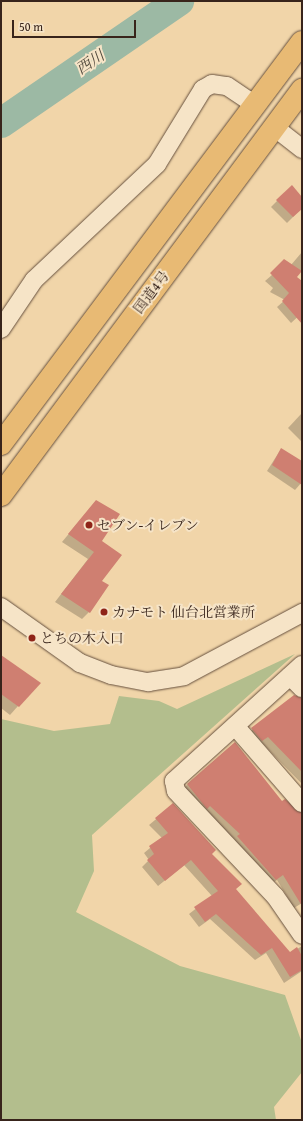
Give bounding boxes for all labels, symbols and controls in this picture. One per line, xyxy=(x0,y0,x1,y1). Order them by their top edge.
scale bar xyxy=(14,12,138,38)
text: 50 m xyxy=(19,18,43,35)
water label: 西川 xyxy=(73,46,107,78)
street label: 国道4号 xyxy=(130,267,172,317)
place label: セブン-イレブン xyxy=(97,517,200,533)
marker: セブン-イレブン xyxy=(84,520,94,530)
place label: カナモト 仙台北営業所 xyxy=(112,604,255,620)
marker: カナモト 仙台北営業所 xyxy=(99,607,109,617)
place label: とちの木入口 xyxy=(40,630,124,646)
marker: とちの木入口 xyxy=(27,633,37,643)

